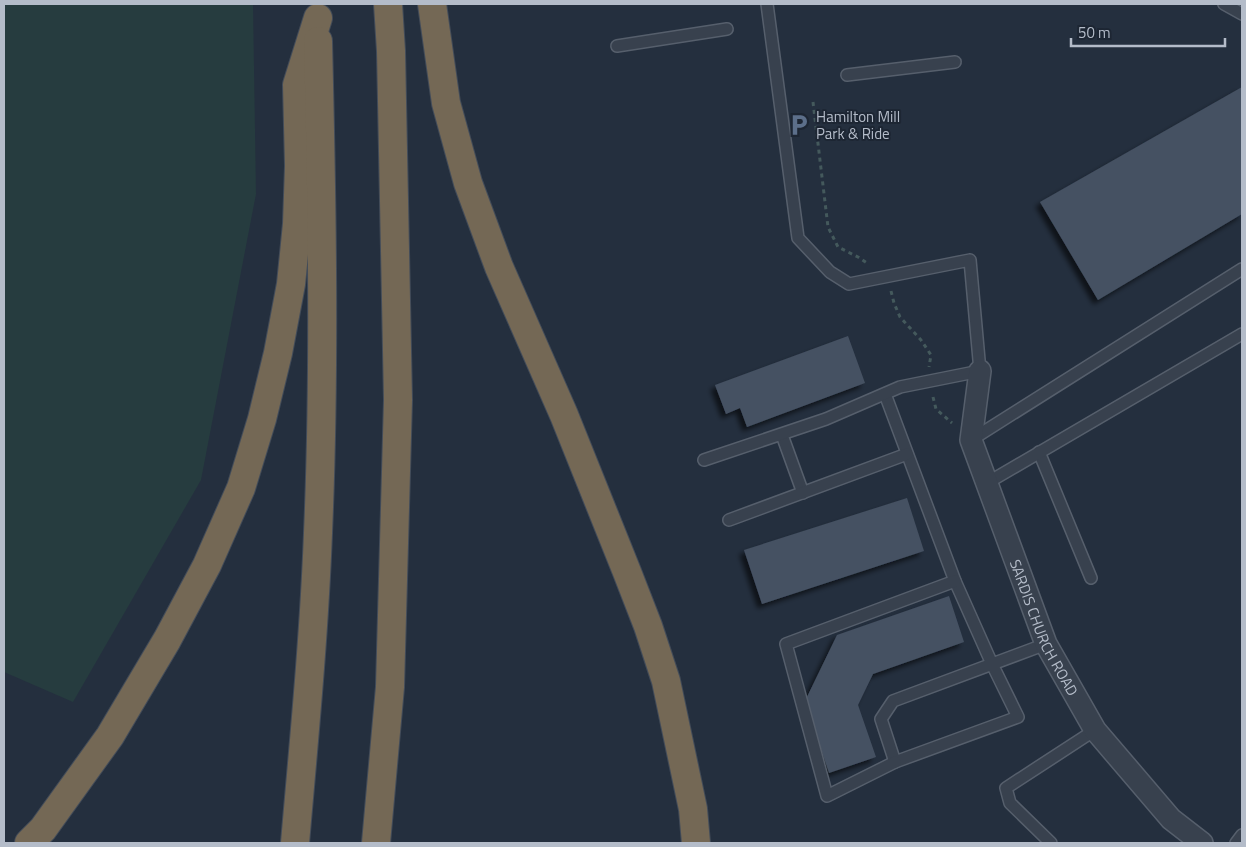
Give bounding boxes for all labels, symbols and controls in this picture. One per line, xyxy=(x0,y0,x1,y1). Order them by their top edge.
scale bar xyxy=(1071,15,1225,47)
text: 50 m xyxy=(1078,21,1111,44)
place label: Hamilton Mill Park & Ride xyxy=(816,105,900,145)
parking icon: Hamilton Mill Park & Ride xyxy=(786,112,812,138)
street label: SARDIS CHURCH ROAD xyxy=(1004,556,1085,700)

